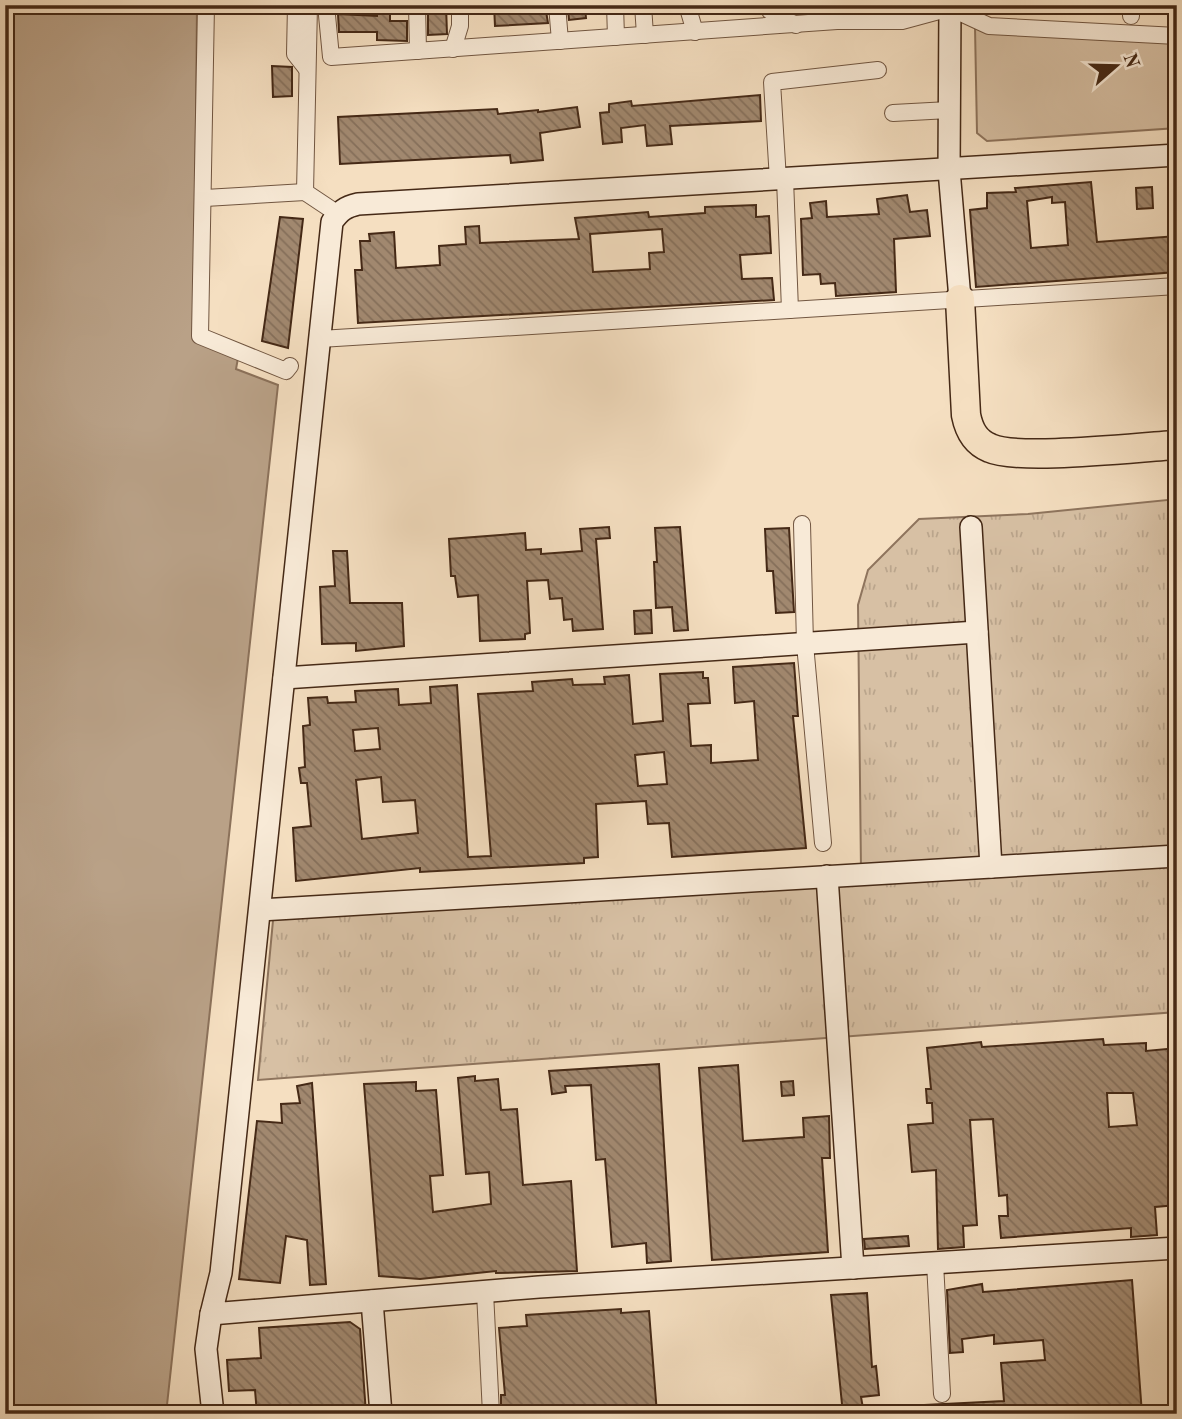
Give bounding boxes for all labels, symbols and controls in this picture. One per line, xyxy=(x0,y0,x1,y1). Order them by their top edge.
north arrow xyxy=(1080,32,1150,102)
text: N xyxy=(1118,51,1141,72)

